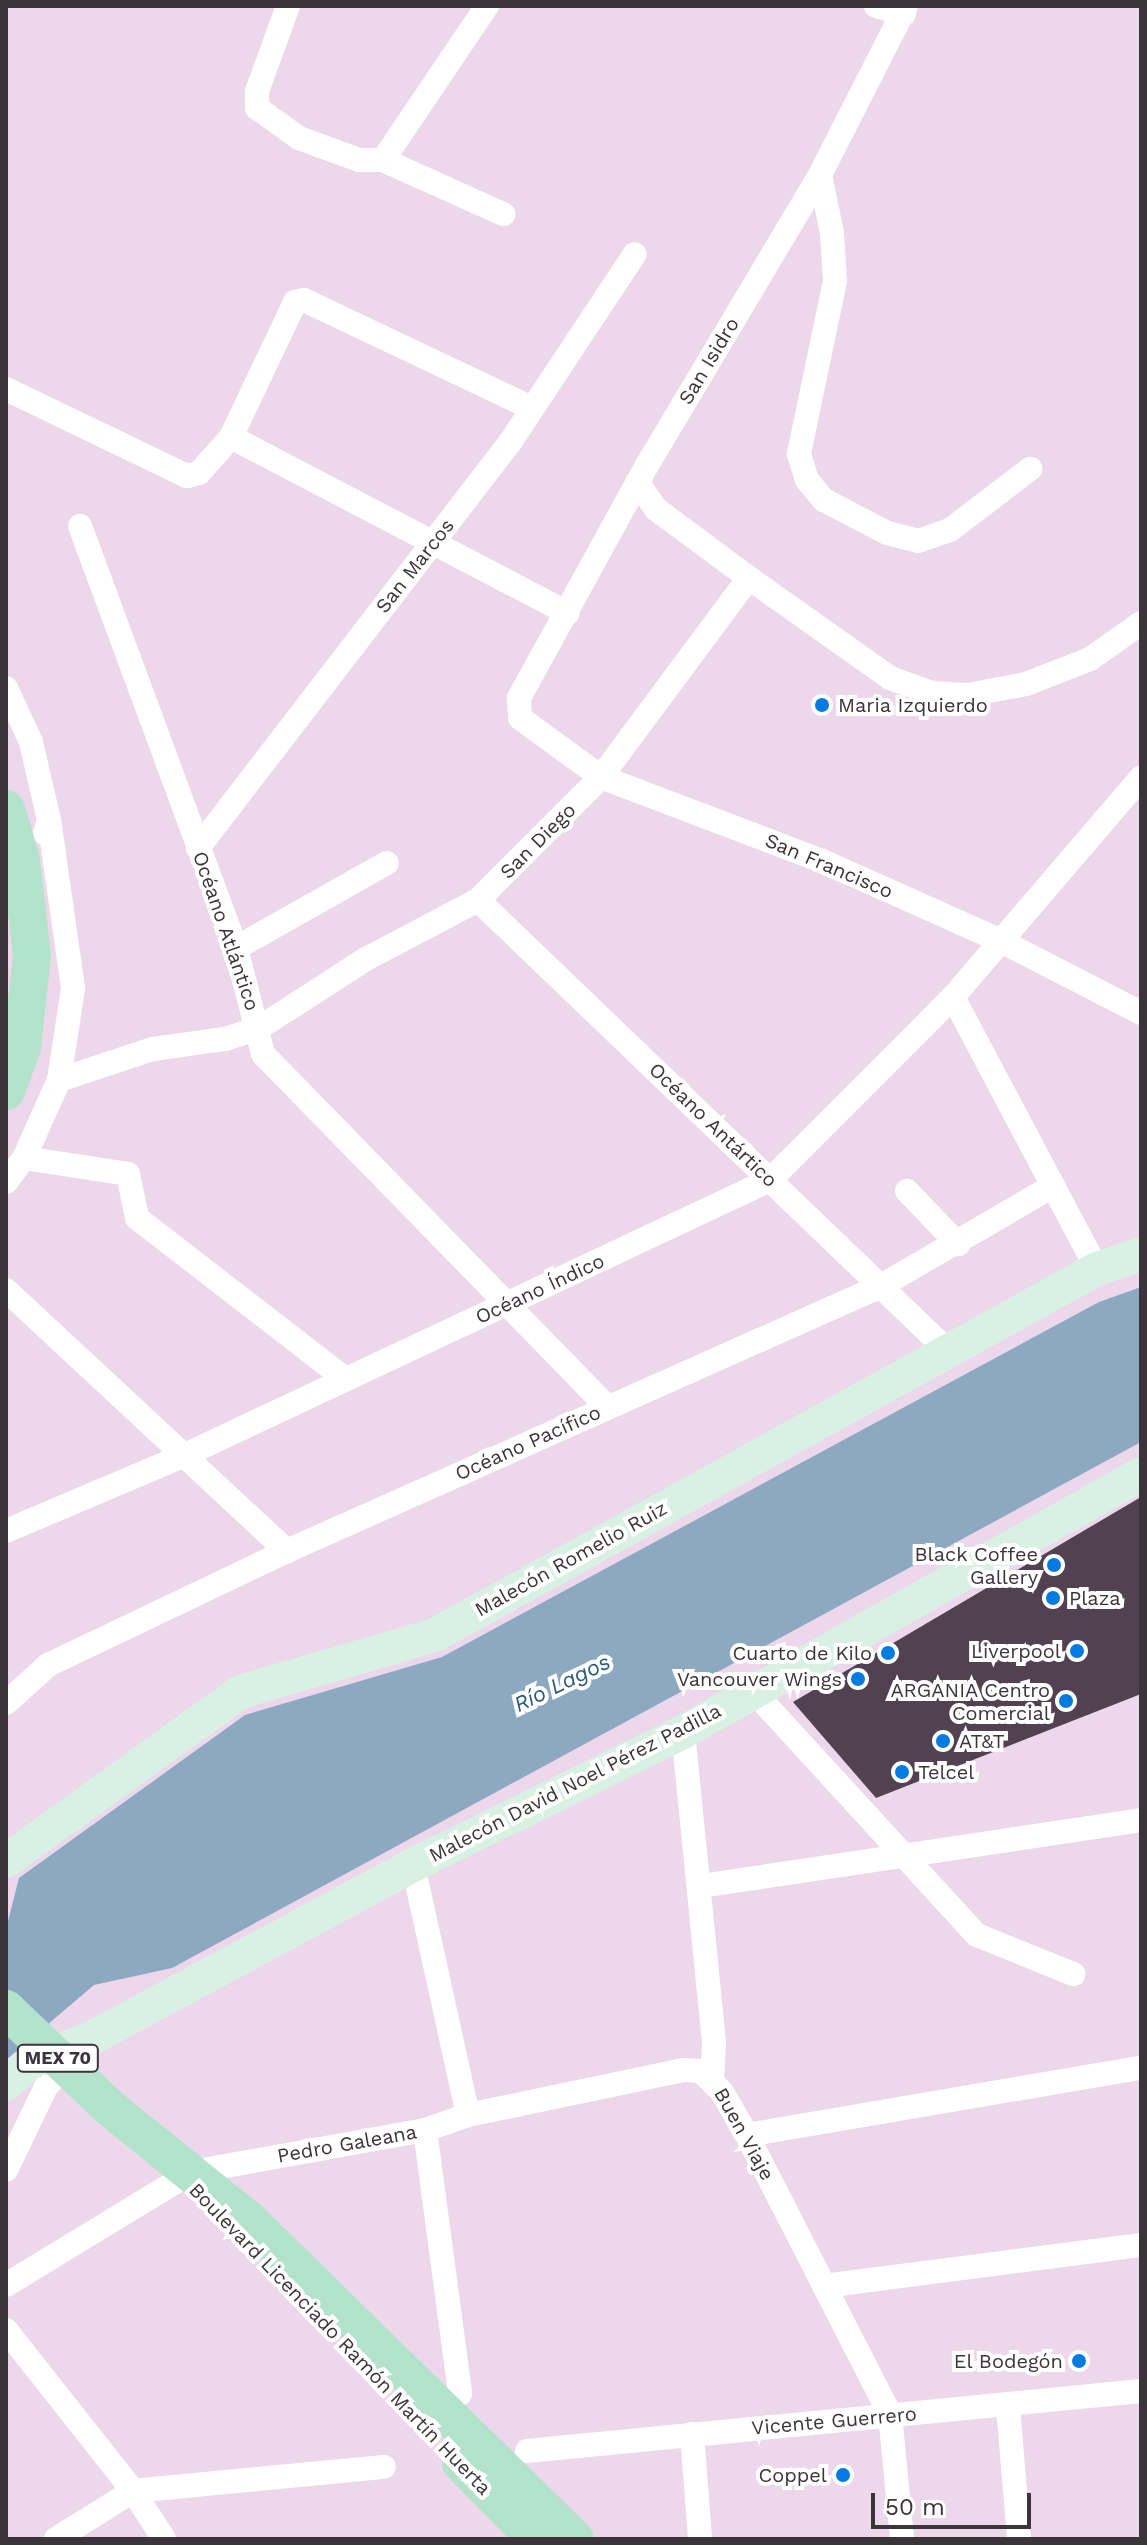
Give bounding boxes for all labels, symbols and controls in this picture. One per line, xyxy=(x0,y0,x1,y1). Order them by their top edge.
street label: San Isidro xyxy=(674,313,744,409)
street label: San Marcos xyxy=(371,514,459,618)
place label: Maria Izquierdo xyxy=(838,693,988,717)
marker: Maria Izquierdo xyxy=(813,696,831,714)
street label: San Diego xyxy=(495,798,581,884)
street label: San Francisco xyxy=(762,828,896,904)
street label: Océano Atlántico xyxy=(187,848,265,1014)
street label: Océano Antártico xyxy=(644,1057,782,1193)
street label: Océano Índico xyxy=(472,1249,608,1329)
street label: Océano Pacífico xyxy=(452,1400,604,1486)
street label: Malecón Romelio Ruiz xyxy=(471,1496,671,1622)
place label: Black Coffee Gallery xyxy=(914,1542,1038,1589)
marker: Black Coffee Gallery xyxy=(1045,1556,1063,1574)
place label: Plaza xyxy=(1069,1586,1121,1610)
marker: Plaza xyxy=(1044,1589,1062,1607)
place label: Liverpool xyxy=(971,1639,1061,1663)
place label: Cuarto de Kilo xyxy=(732,1641,872,1665)
marker: Liverpool xyxy=(1068,1642,1086,1660)
marker: Cuarto de Kilo xyxy=(879,1644,897,1662)
water label: Río Lagos xyxy=(510,1648,614,1718)
place label: Vancouver Wings xyxy=(676,1667,842,1691)
marker: Vancouver Wings xyxy=(849,1670,867,1688)
place label: ARGANIA Centro Comercial xyxy=(890,1678,1050,1725)
marker: ARGANIA Centro Comercial xyxy=(1057,1692,1075,1710)
street label: Malecón David Noel Pérez Padilla xyxy=(425,1698,725,1868)
place label: AT&T xyxy=(959,1729,1004,1753)
marker: AT&T xyxy=(934,1732,952,1750)
place label: Telcel xyxy=(918,1760,974,1784)
marker: Telcel xyxy=(893,1763,911,1781)
road number: MEX 70 xyxy=(16,2044,100,2072)
street label: Buen Viaje xyxy=(709,2083,779,2185)
street label: Pedro Galeana xyxy=(275,2120,419,2168)
street label: Boulevard Licenciado Ramón Martín Huerta xyxy=(184,2178,496,2500)
place label: El Bodegón xyxy=(953,2349,1063,2373)
marker: El Bodegón xyxy=(1070,2352,1088,2370)
street label: Vicente Guerrero xyxy=(750,2402,918,2440)
place label: Coppel xyxy=(759,2463,827,2487)
marker: Coppel xyxy=(834,2466,852,2484)
scale bar xyxy=(875,2477,1035,2527)
text: 50 m xyxy=(885,2493,945,2521)

